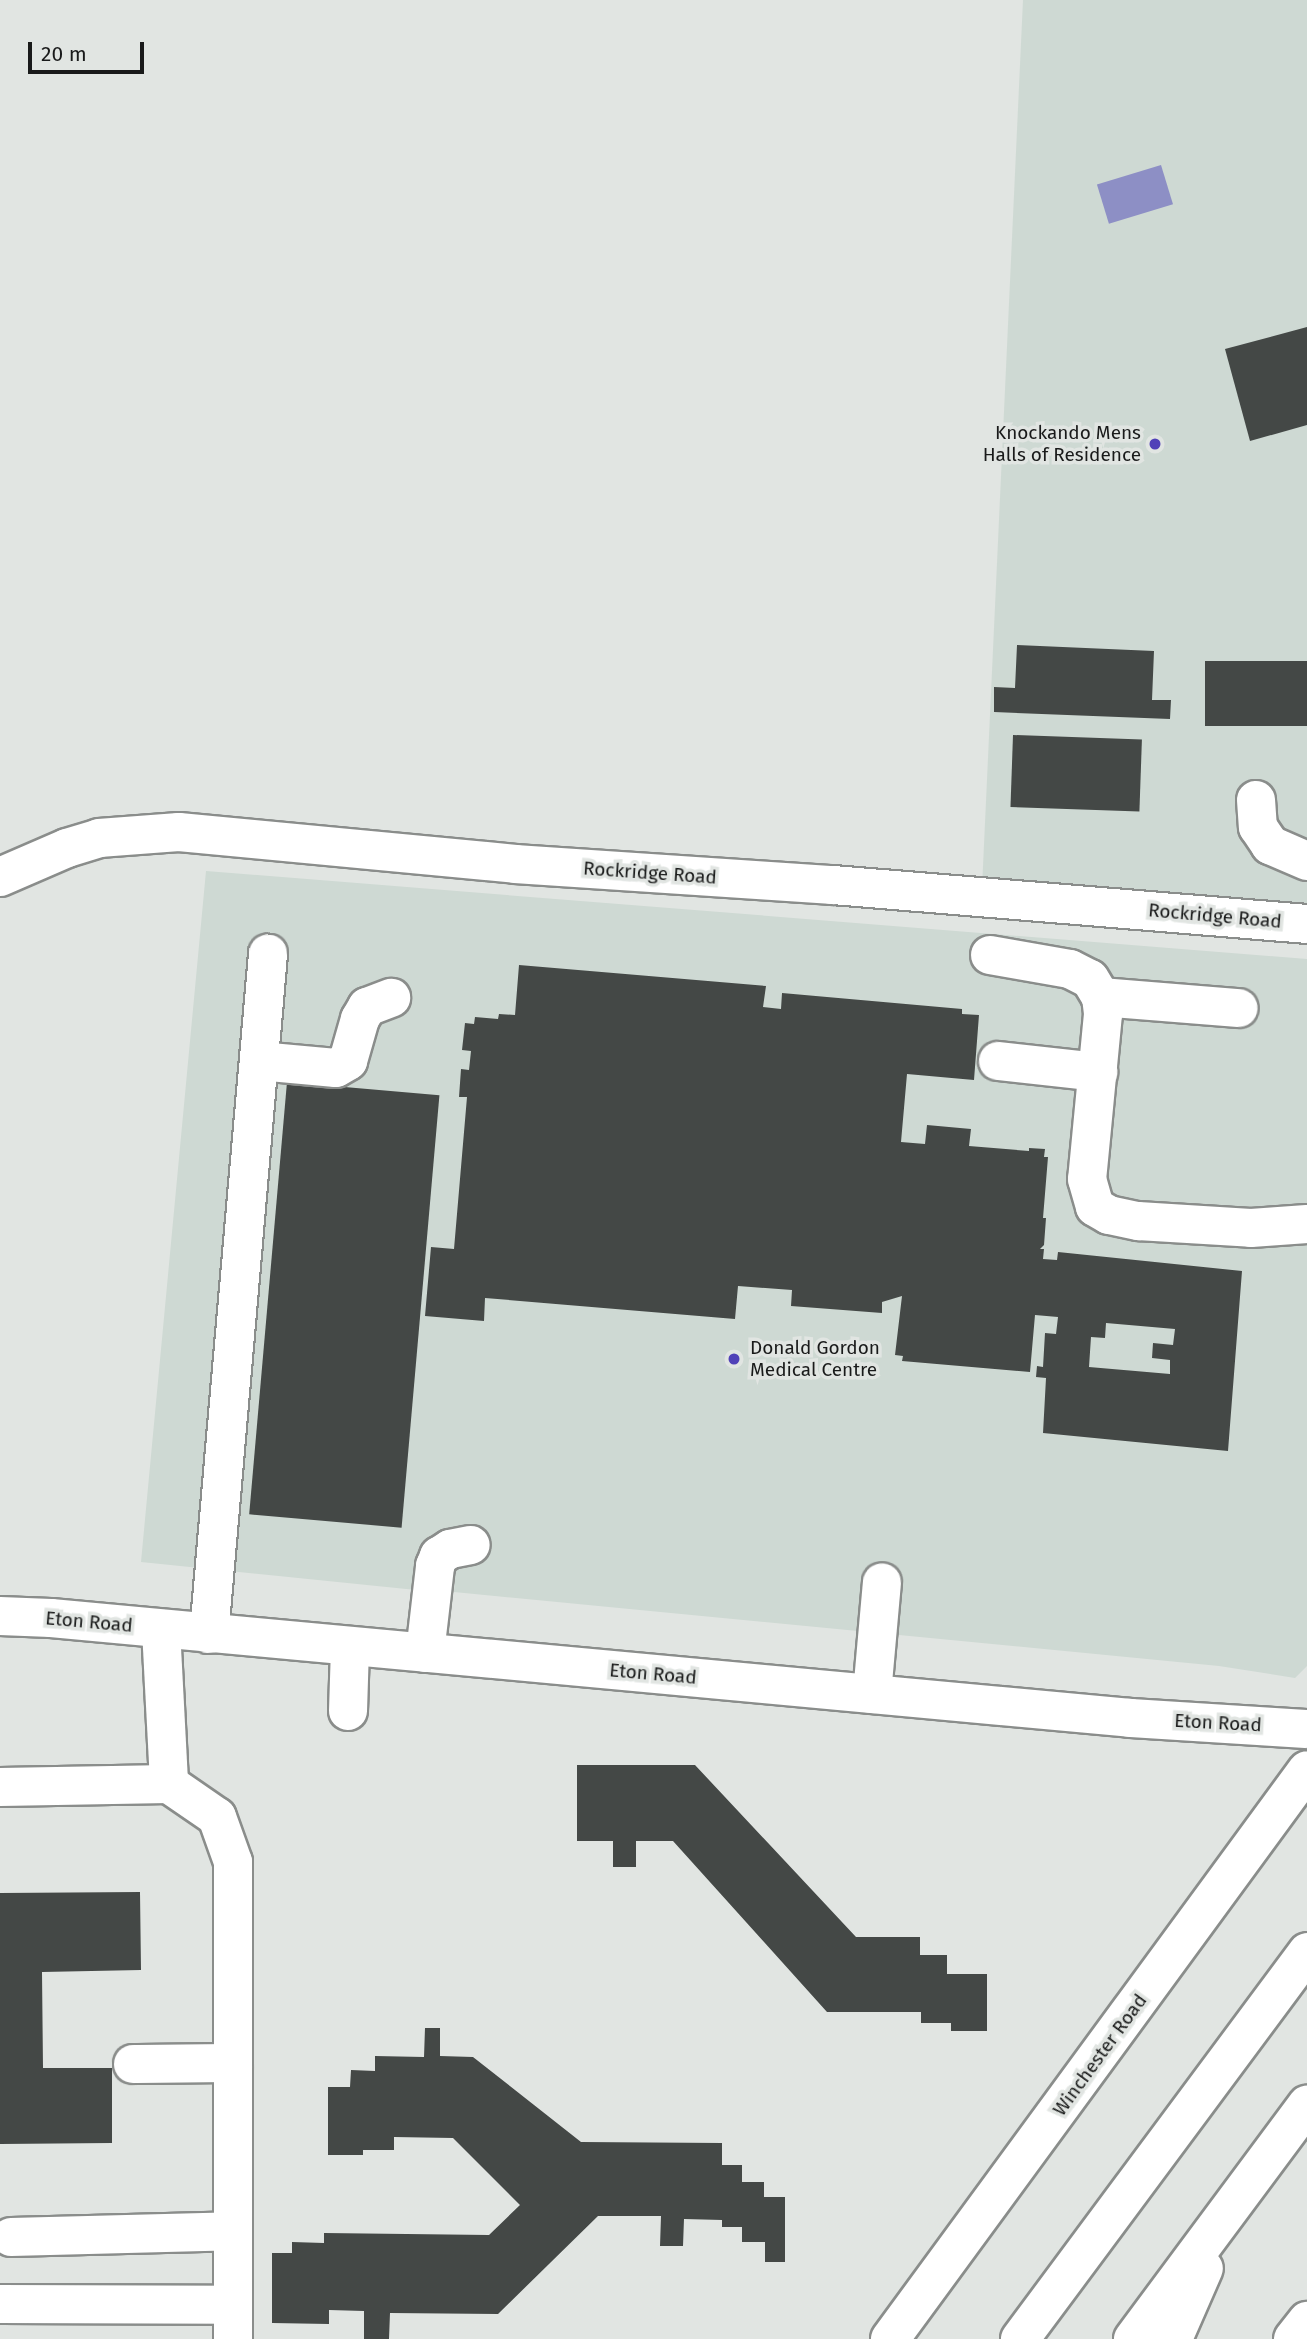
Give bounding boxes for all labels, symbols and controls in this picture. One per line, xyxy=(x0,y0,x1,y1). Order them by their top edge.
scale bar xyxy=(32,28,147,72)
text: 20 m xyxy=(41,41,87,67)
place label: Knockando Mens Halls of Residence xyxy=(983,422,1141,466)
marker: Knockando Mens Halls of Residence xyxy=(1147,436,1163,452)
street label: Rockridge Road xyxy=(582,857,718,889)
street label: Rockridge Road xyxy=(1147,899,1283,933)
place label: Donald Gordon Medical Centre xyxy=(750,1337,880,1381)
marker: Donald Gordon Medical Centre xyxy=(724,1349,744,1369)
street label: Eton Road xyxy=(44,1607,134,1637)
street label: Eton Road xyxy=(608,1659,698,1689)
street label: Eton Road xyxy=(1174,1709,1262,1737)
street label: Winchester Road xyxy=(1048,1990,1152,2120)

